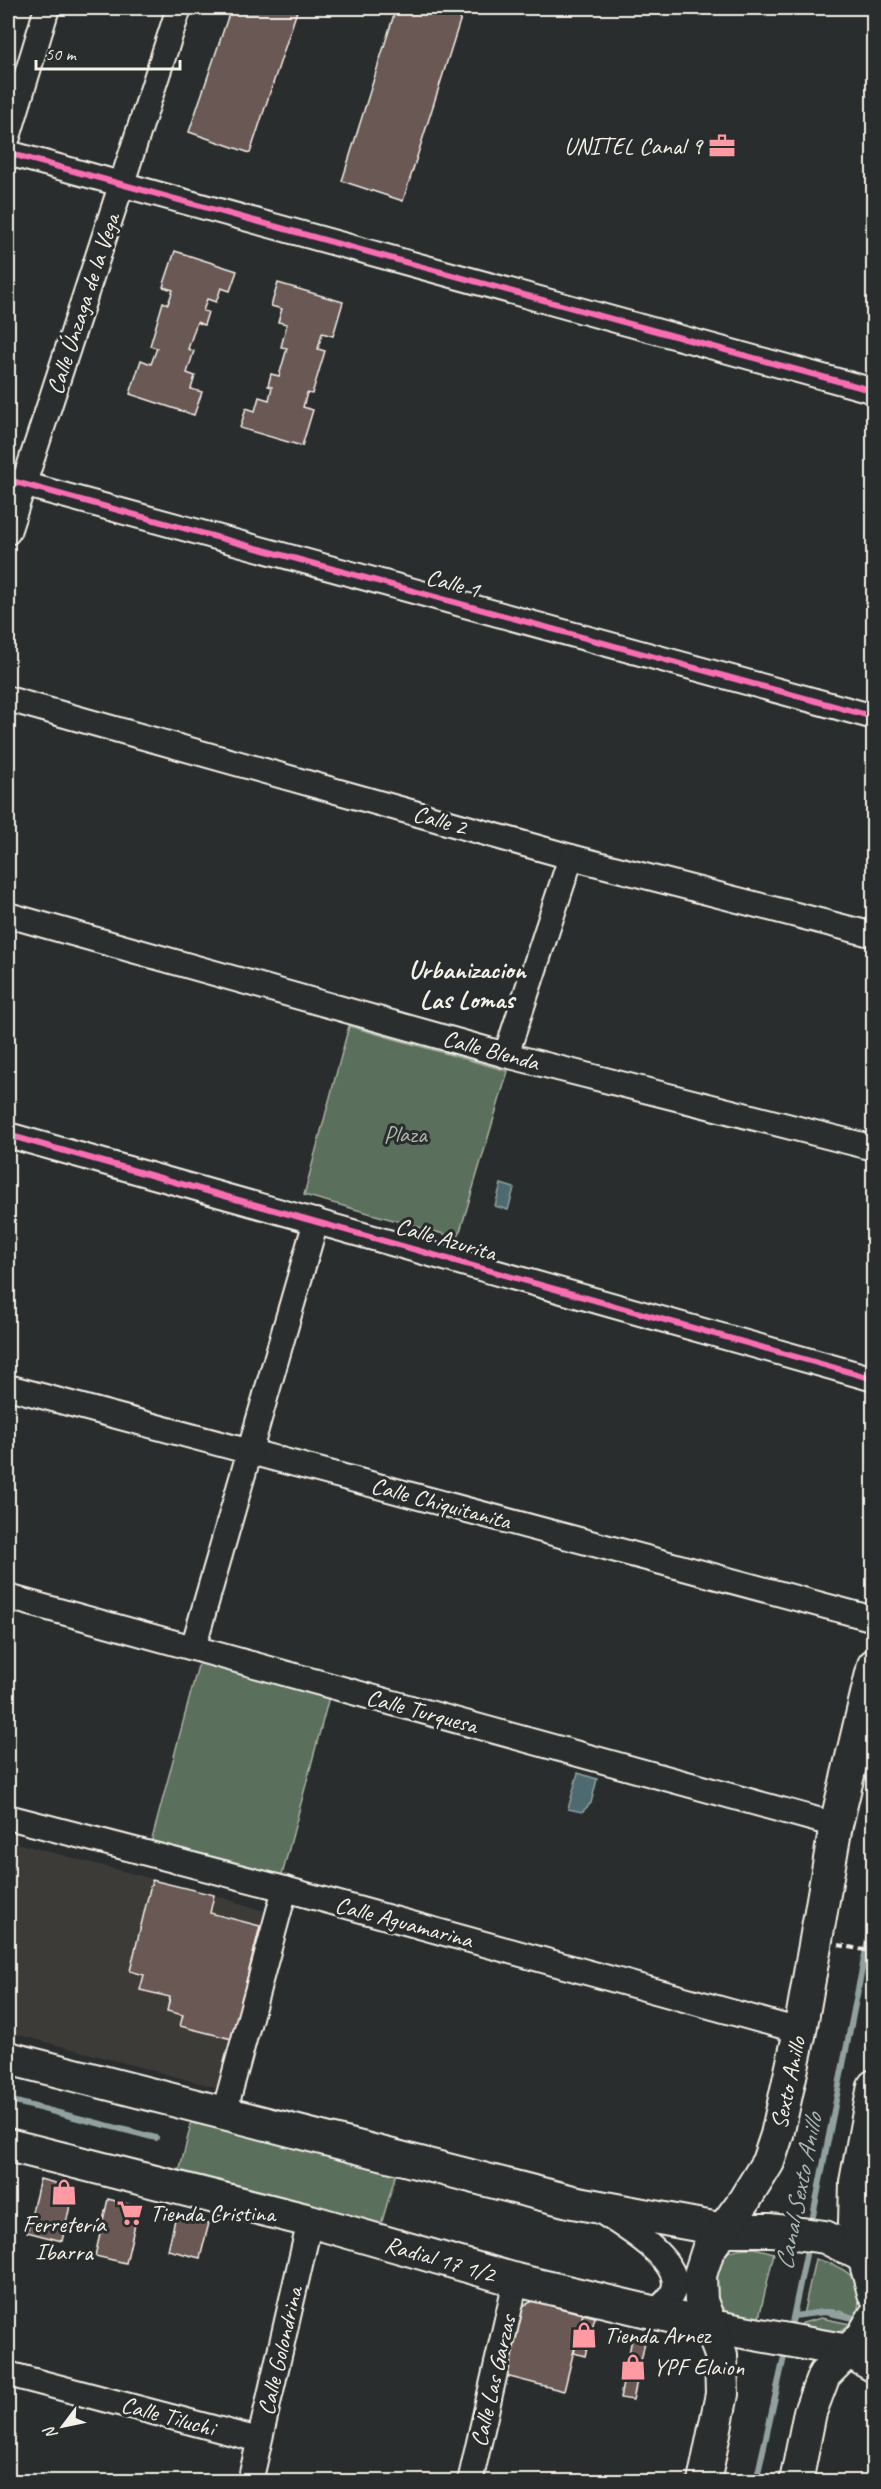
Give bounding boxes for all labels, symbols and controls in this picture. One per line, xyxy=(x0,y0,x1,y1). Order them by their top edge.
scale bar xyxy=(36,33,180,71)
text: 50 m xyxy=(45,43,78,65)
place label: UNITEL Canal 9 xyxy=(564,131,704,161)
office icon: UNITEL Canal 9 xyxy=(707,131,737,161)
street label: Calle Únzaga de la Vega xyxy=(40,208,127,398)
street label: Calle 1 xyxy=(423,561,484,605)
street label: Calle 2 xyxy=(410,798,472,843)
district label: Urbanizacion Las Lomas xyxy=(408,953,528,1016)
street label: Calle Blenda xyxy=(440,1023,544,1078)
park label: Plaza xyxy=(383,1119,428,1149)
street label: Calle Azurita xyxy=(392,1210,501,1268)
street label: Calle Chiquitanita xyxy=(368,1470,515,1536)
street label: Calle Turquesa xyxy=(363,1682,483,1741)
street label: Calle Aguamarina xyxy=(332,1889,477,1955)
street label: Sexto Anillo xyxy=(764,2033,813,2132)
water label: Canal Sexto Anillo xyxy=(767,2108,831,2273)
shop icon: Ferretería Ibarra xyxy=(49,2177,79,2207)
supermarket icon: Tienda Cristina xyxy=(115,2198,145,2228)
place label: Tienda Cristina xyxy=(150,2198,277,2228)
place label: Ferretería Ibarra xyxy=(23,2209,107,2267)
street label: Radial 17 1/2 xyxy=(381,2229,501,2290)
street label: Calle Golondrina xyxy=(251,2282,310,2418)
street label: Calle Las Garzas xyxy=(463,2311,523,2450)
shop icon: Tienda Arnez xyxy=(569,2320,599,2350)
place label: Tienda Arnez xyxy=(604,2320,712,2350)
shop icon: YPF Elaion xyxy=(618,2352,648,2382)
place label: YPF Elaion xyxy=(653,2352,744,2382)
street label: Calle Tiluchi xyxy=(118,2389,221,2444)
north arrow xyxy=(33,2396,93,2456)
text: N xyxy=(38,2421,62,2443)

